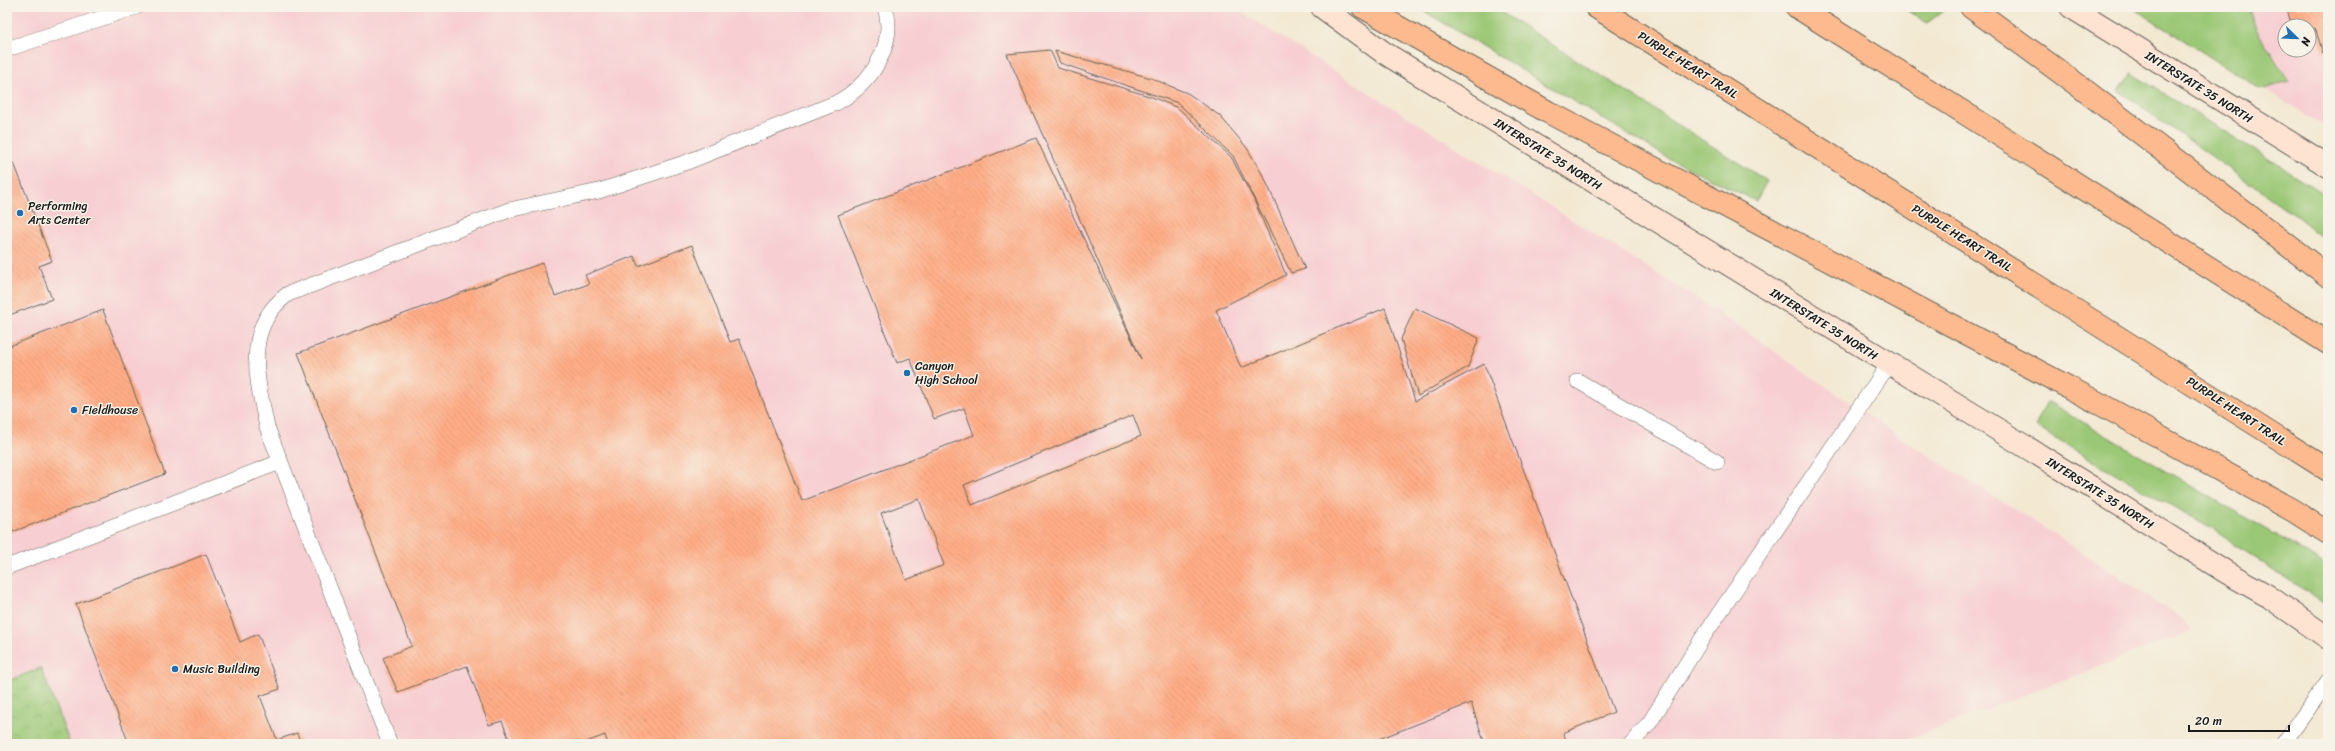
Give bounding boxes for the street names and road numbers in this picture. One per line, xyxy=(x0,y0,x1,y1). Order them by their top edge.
street label: PURPLE HEART TRAIL xyxy=(1633,25,1743,105)
street label: INTERSTATE 35 NORTH xyxy=(2140,44,2258,129)
street label: INTERSTATE 35 NORTH xyxy=(1489,111,1607,196)
street label: PURPLE HEART TRAIL xyxy=(1907,198,2017,278)
street label: INTERSTATE 35 NORTH xyxy=(1765,281,1883,366)
street label: PURPLE HEART TRAIL xyxy=(2182,370,2291,452)
street label: INTERSTATE 35 NORTH xyxy=(2041,450,2159,535)

